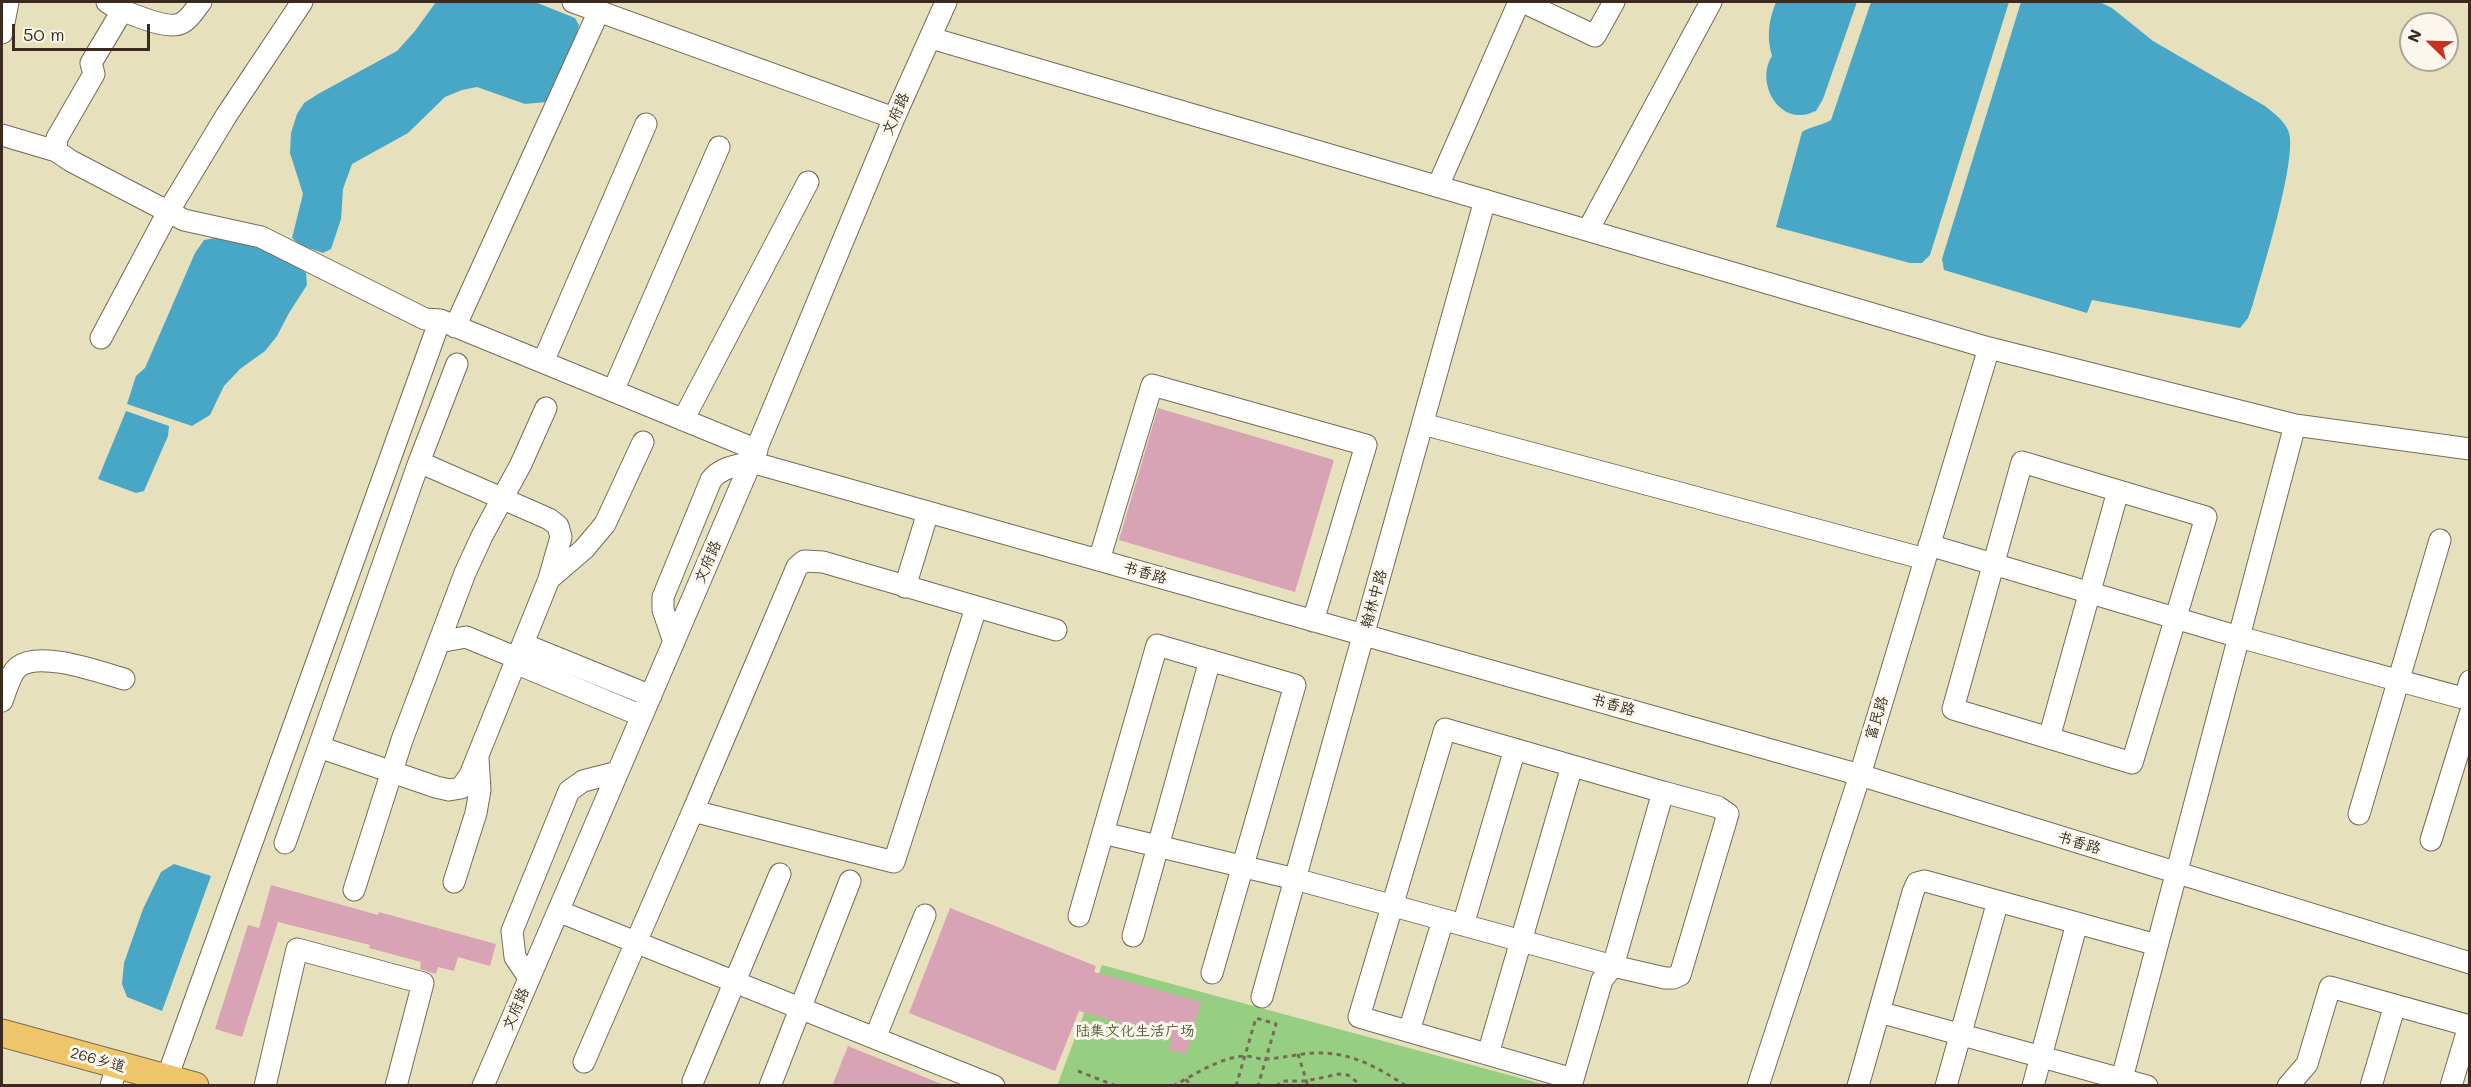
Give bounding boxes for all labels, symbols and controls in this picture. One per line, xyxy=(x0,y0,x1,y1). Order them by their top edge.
scale bar xyxy=(15,12,153,50)
north arrow xyxy=(2399,12,2459,72)
text: 50 m xyxy=(23,22,65,46)
text: N xyxy=(2402,26,2426,45)
street label: 文府路 xyxy=(879,90,913,138)
street label: 文府路 xyxy=(691,538,725,586)
street label: 书香路 xyxy=(1121,558,1169,588)
street label: 翰林中路 xyxy=(1357,568,1391,630)
street label: 书香路 xyxy=(1589,690,1637,720)
street label: 富民路 xyxy=(1862,694,1892,742)
street label: 书香路 xyxy=(2055,828,2103,858)
street label: 文府路 xyxy=(499,985,533,1033)
park label: 陆集文化生活广场 xyxy=(1075,1022,1195,1040)
street label: 266乡道 xyxy=(68,1044,128,1076)

